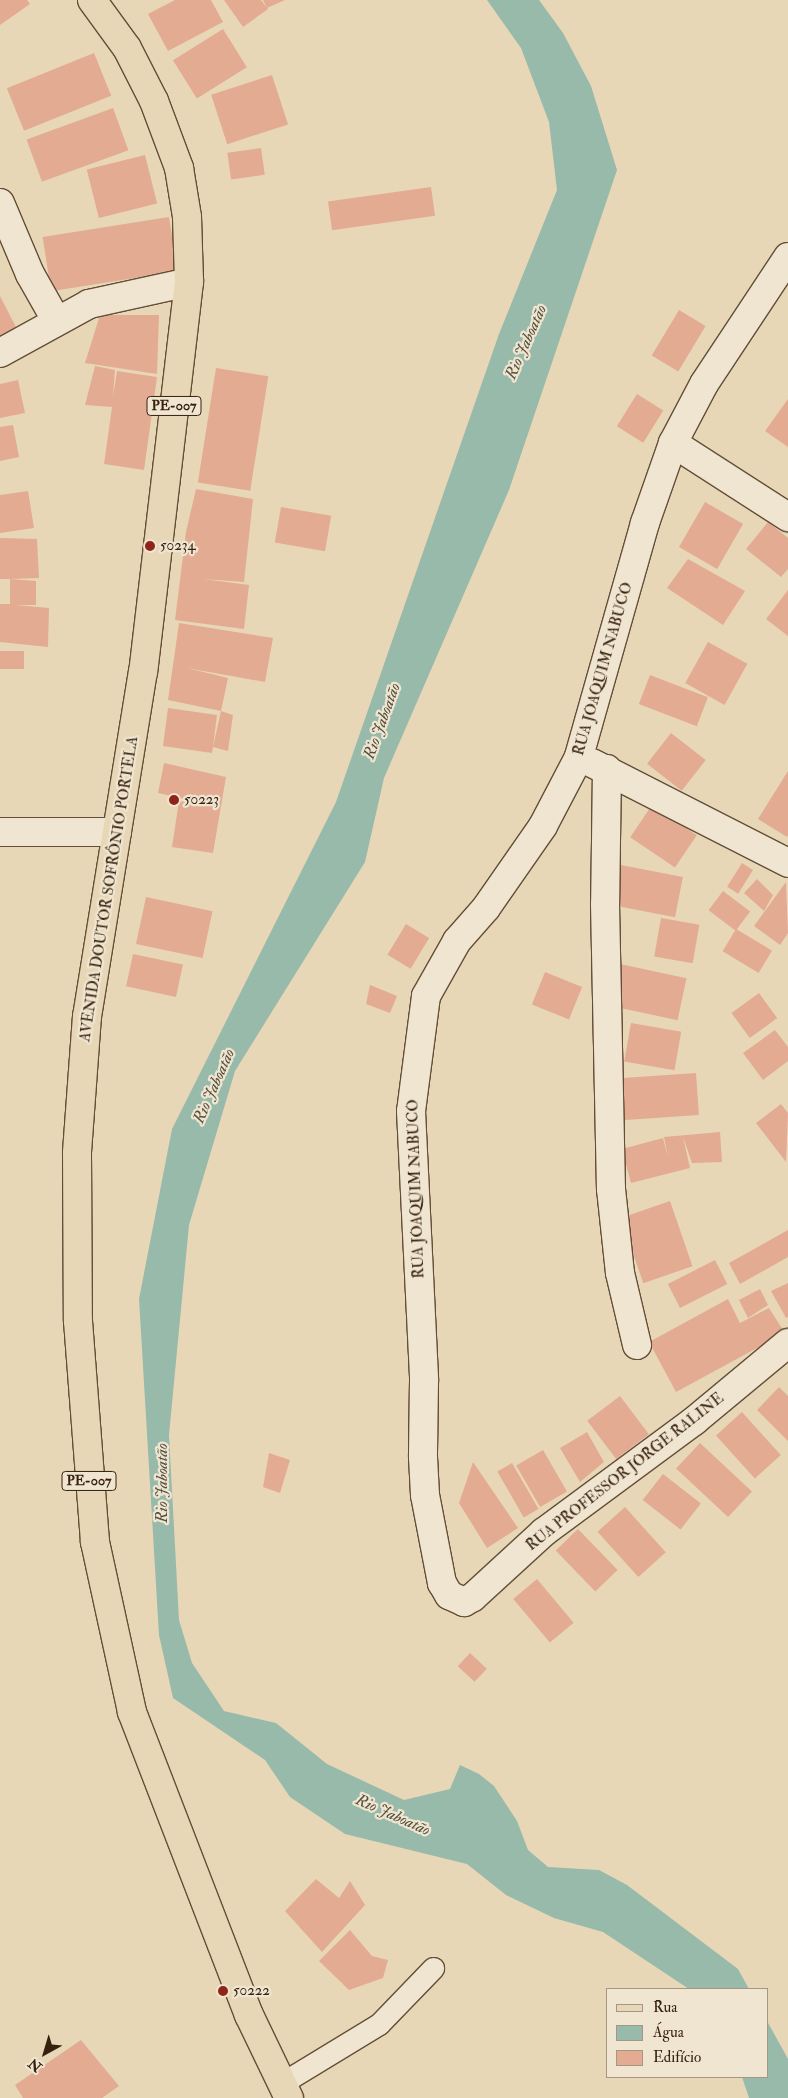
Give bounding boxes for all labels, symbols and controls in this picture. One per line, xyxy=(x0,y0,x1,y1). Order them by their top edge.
water label: Rio Jaboatão xyxy=(501,302,551,382)
road number: PE-007 xyxy=(146,394,202,418)
place label: 50234 xyxy=(160,537,196,555)
marker: 50234 xyxy=(144,540,156,552)
street label: RUA JOAQUIM NABUCO xyxy=(570,580,636,758)
water label: Rio Jaboatão xyxy=(359,680,405,762)
street label: AVENIDA DOUTOR SOFRÔNIO PORTELA xyxy=(76,735,142,1043)
place label: 50223 xyxy=(184,791,219,809)
marker: 50223 xyxy=(168,794,180,806)
water label: Rio Jaboatão xyxy=(189,1046,239,1126)
street label: RUA JOAQUIM NABUCO xyxy=(404,1099,428,1279)
street label: RUA PROFESSOR JORGE RALINE xyxy=(523,1389,727,1555)
water label: Rio Jaboatão xyxy=(152,1443,172,1523)
road number: PE-007 xyxy=(62,1470,116,1492)
water label: Rio Jaboatão xyxy=(353,1790,433,1840)
place label: 50222 xyxy=(233,1982,270,2000)
marker: 50222 xyxy=(217,1985,229,1997)
legend xyxy=(606,1988,768,2078)
text: Rua xyxy=(653,1998,678,2017)
text: Água xyxy=(653,2023,684,2042)
north arrow xyxy=(20,2028,70,2078)
text: Edifício xyxy=(653,2048,701,2067)
text: N xyxy=(25,2054,45,2076)

